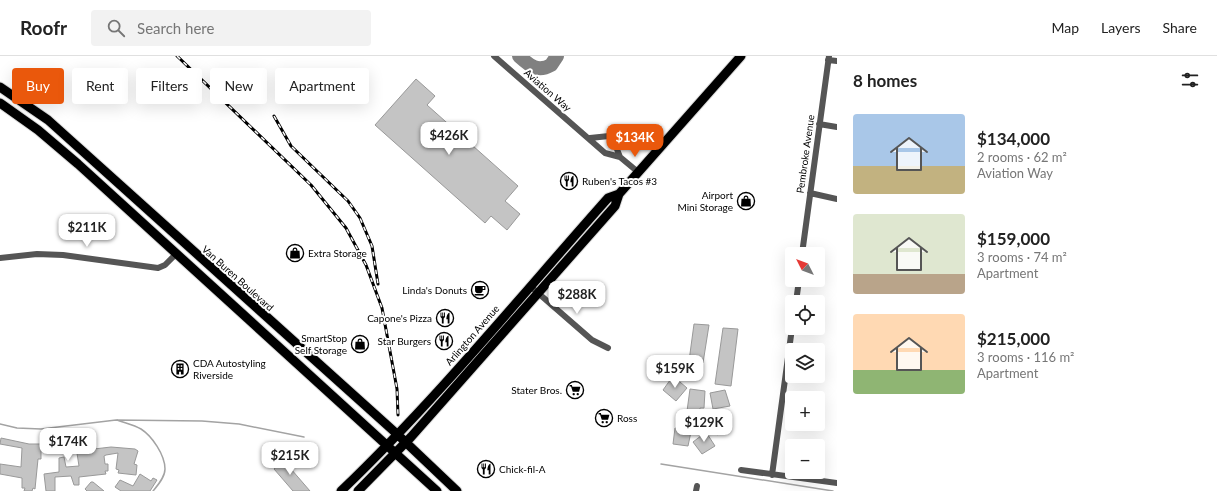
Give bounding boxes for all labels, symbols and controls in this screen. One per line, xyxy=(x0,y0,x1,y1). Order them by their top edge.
search box xyxy=(91,10,371,46)
text: Roofr xyxy=(20,16,67,39)
icon: search xyxy=(105,17,127,39)
text: Search here xyxy=(137,19,214,37)
text: Map xyxy=(1051,19,1079,36)
text: Layers xyxy=(1101,19,1141,36)
text: Share xyxy=(1163,19,1197,36)
street label: Aviation Way xyxy=(522,66,575,114)
chip: Buy xyxy=(12,68,64,104)
chip: Rent xyxy=(72,68,128,104)
chip: Filters xyxy=(136,68,202,104)
chip: New xyxy=(210,68,267,104)
chip: Apartment xyxy=(275,68,369,104)
icon: filters xyxy=(1179,69,1201,91)
text: 8 homes xyxy=(853,70,917,91)
street label: Pembroke Avenue xyxy=(794,114,816,194)
pin: $426K xyxy=(421,122,477,156)
pin: $134K xyxy=(607,124,663,158)
text: $426K xyxy=(429,127,469,143)
text: $134,000 xyxy=(977,128,1050,149)
text: $134K xyxy=(615,129,655,145)
icon: home xyxy=(885,130,933,178)
text: 2 rooms · 62 m² xyxy=(977,149,1067,165)
text: Aviation Way xyxy=(977,165,1053,181)
restaurant icon: Ruben's Tacos #3 xyxy=(559,171,579,191)
place label: Ruben's Tacos #3 xyxy=(582,175,657,187)
place label: Airport Mini Storage xyxy=(677,189,733,213)
shop icon: Airport Mini Storage xyxy=(736,191,756,211)
pin: $211K xyxy=(59,214,115,248)
text: $211K xyxy=(67,219,107,235)
text: $159,000 xyxy=(977,228,1050,249)
icon: home xyxy=(885,230,933,278)
street label: Van Buren Boulevard xyxy=(200,243,276,313)
shop icon: Extra Storage xyxy=(285,243,305,263)
place label: Extra Storage xyxy=(308,247,367,259)
north arrow xyxy=(785,247,825,287)
map controls xyxy=(785,247,825,479)
text: 3 rooms · 74 m² xyxy=(977,249,1067,265)
text: Apartment xyxy=(977,265,1038,281)
cafe icon: Linda's Donuts xyxy=(470,280,490,300)
pin: $288K xyxy=(549,281,605,315)
place label: Linda's Donuts xyxy=(402,284,467,296)
text: $288K xyxy=(557,286,597,302)
button: locate xyxy=(785,295,825,335)
street label: Arlington Avenue xyxy=(443,302,501,368)
restaurant icon: Capone's Pizza xyxy=(435,308,455,328)
place label: Capone's Pizza xyxy=(367,312,432,324)
text: $215,000 xyxy=(977,328,1050,349)
icon: home xyxy=(885,330,933,378)
restaurant icon: Star Burgers xyxy=(434,331,454,351)
place label: SmartStop Self Storage xyxy=(295,332,347,356)
shop icon: SmartStop Self Storage xyxy=(350,334,370,354)
place label: Star Burgers xyxy=(377,335,431,347)
button: layers xyxy=(785,343,825,383)
text: 3 rooms · 116 m² xyxy=(977,349,1074,365)
pin: $159K xyxy=(647,355,703,389)
place label: CDA Autostyling Riverside xyxy=(193,357,266,381)
building icon: CDA Autostyling Riverside xyxy=(170,359,190,379)
text: $159K xyxy=(655,360,695,376)
text: Apartment xyxy=(977,365,1038,381)
supermarket icon: Stater Bros. xyxy=(565,380,585,400)
place label: Stater Bros. xyxy=(511,384,562,396)
button: + xyxy=(785,391,825,431)
supermarket icon: Ross xyxy=(594,408,614,428)
pin: $129K xyxy=(676,409,732,443)
place label: Ross xyxy=(617,412,637,424)
text: $129K xyxy=(684,414,724,430)
pin: $174K xyxy=(40,428,96,462)
text: $174K xyxy=(48,433,88,449)
button: − xyxy=(785,439,825,479)
pin: $215K xyxy=(262,442,318,476)
text: $215K xyxy=(270,447,310,463)
restaurant icon: Chick-fil-A xyxy=(476,459,496,479)
place label: Chick-fil-A xyxy=(499,463,546,475)

